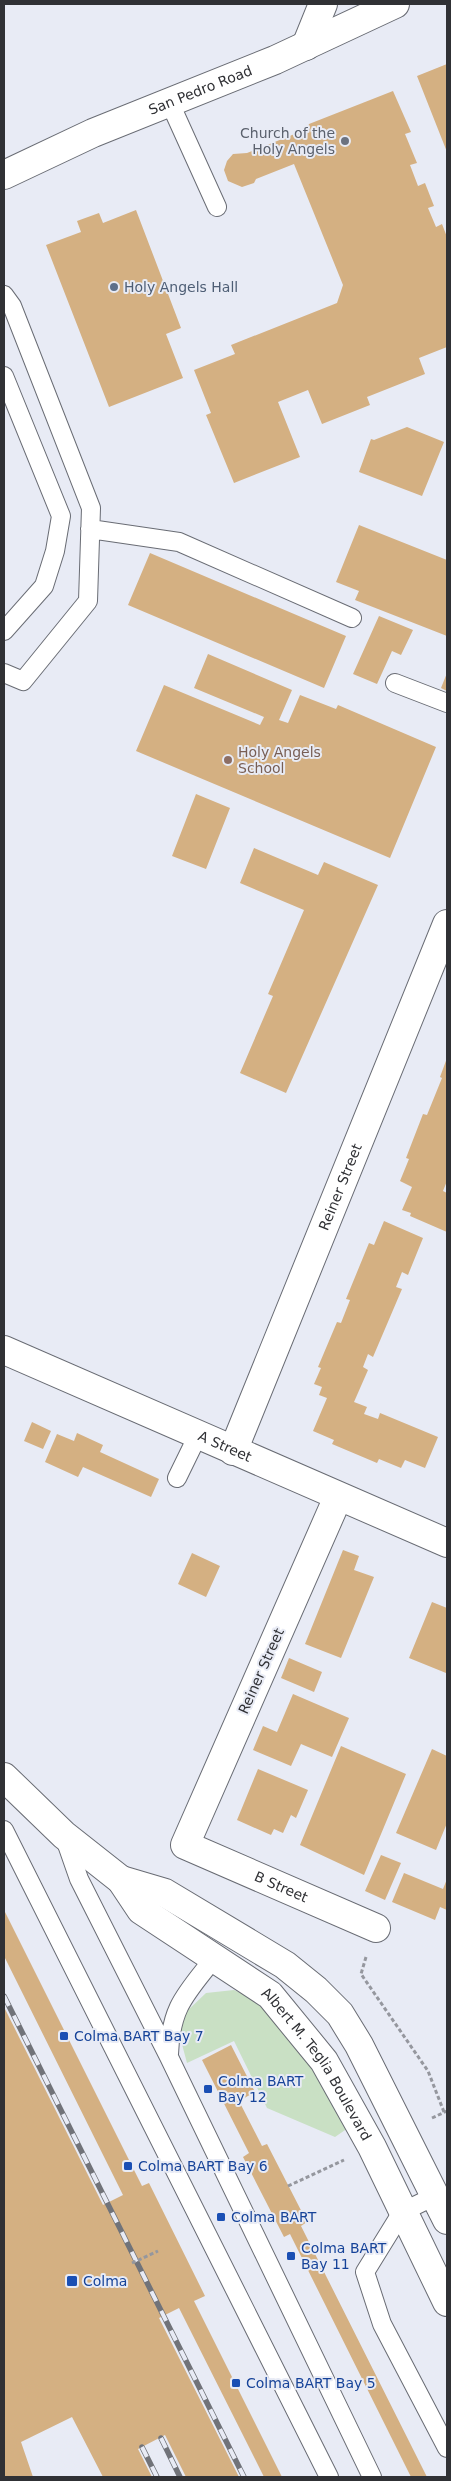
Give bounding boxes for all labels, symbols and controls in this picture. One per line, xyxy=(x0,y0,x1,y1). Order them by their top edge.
street label: San Pedro Road xyxy=(146,62,254,118)
place label: Church of the Holy Angels xyxy=(240,125,335,157)
marker: Church of the Holy Angels xyxy=(339,135,351,147)
place label: Holy Angels Hall xyxy=(124,279,238,295)
marker: Holy Angels Hall xyxy=(108,281,120,293)
place label: Holy Angels School xyxy=(238,744,321,776)
marker: Holy Angels School xyxy=(222,754,234,766)
street label: Reiner Street xyxy=(316,1141,365,1233)
street label: A Street xyxy=(196,1428,255,1465)
street label: Reiner Street xyxy=(235,1625,287,1716)
street label: B Street xyxy=(252,1868,311,1906)
street label: Albert M. Teglia Boulevard xyxy=(259,1984,375,2143)
place label: Colma BART Bay 7 xyxy=(74,2028,204,2044)
marker: Colma BART Bay 7 xyxy=(58,2030,70,2042)
place label: Colma BART Bay 12 xyxy=(218,2073,304,2105)
marker: Colma BART Bay 12 xyxy=(202,2083,214,2095)
place label: Colma BART Bay 6 xyxy=(138,2158,268,2174)
marker: Colma BART Bay 6 xyxy=(122,2160,134,2172)
place label: Colma BART xyxy=(231,2209,317,2225)
marker: Colma BART xyxy=(215,2211,227,2223)
place label: Colma BART Bay 11 xyxy=(301,2240,387,2272)
marker: Colma BART Bay 11 xyxy=(285,2250,297,2262)
place label: Colma xyxy=(83,2273,127,2289)
marker: Colma xyxy=(65,2274,79,2288)
place label: Colma BART Bay 5 xyxy=(246,2375,376,2391)
marker: Colma BART Bay 5 xyxy=(230,2377,242,2389)

